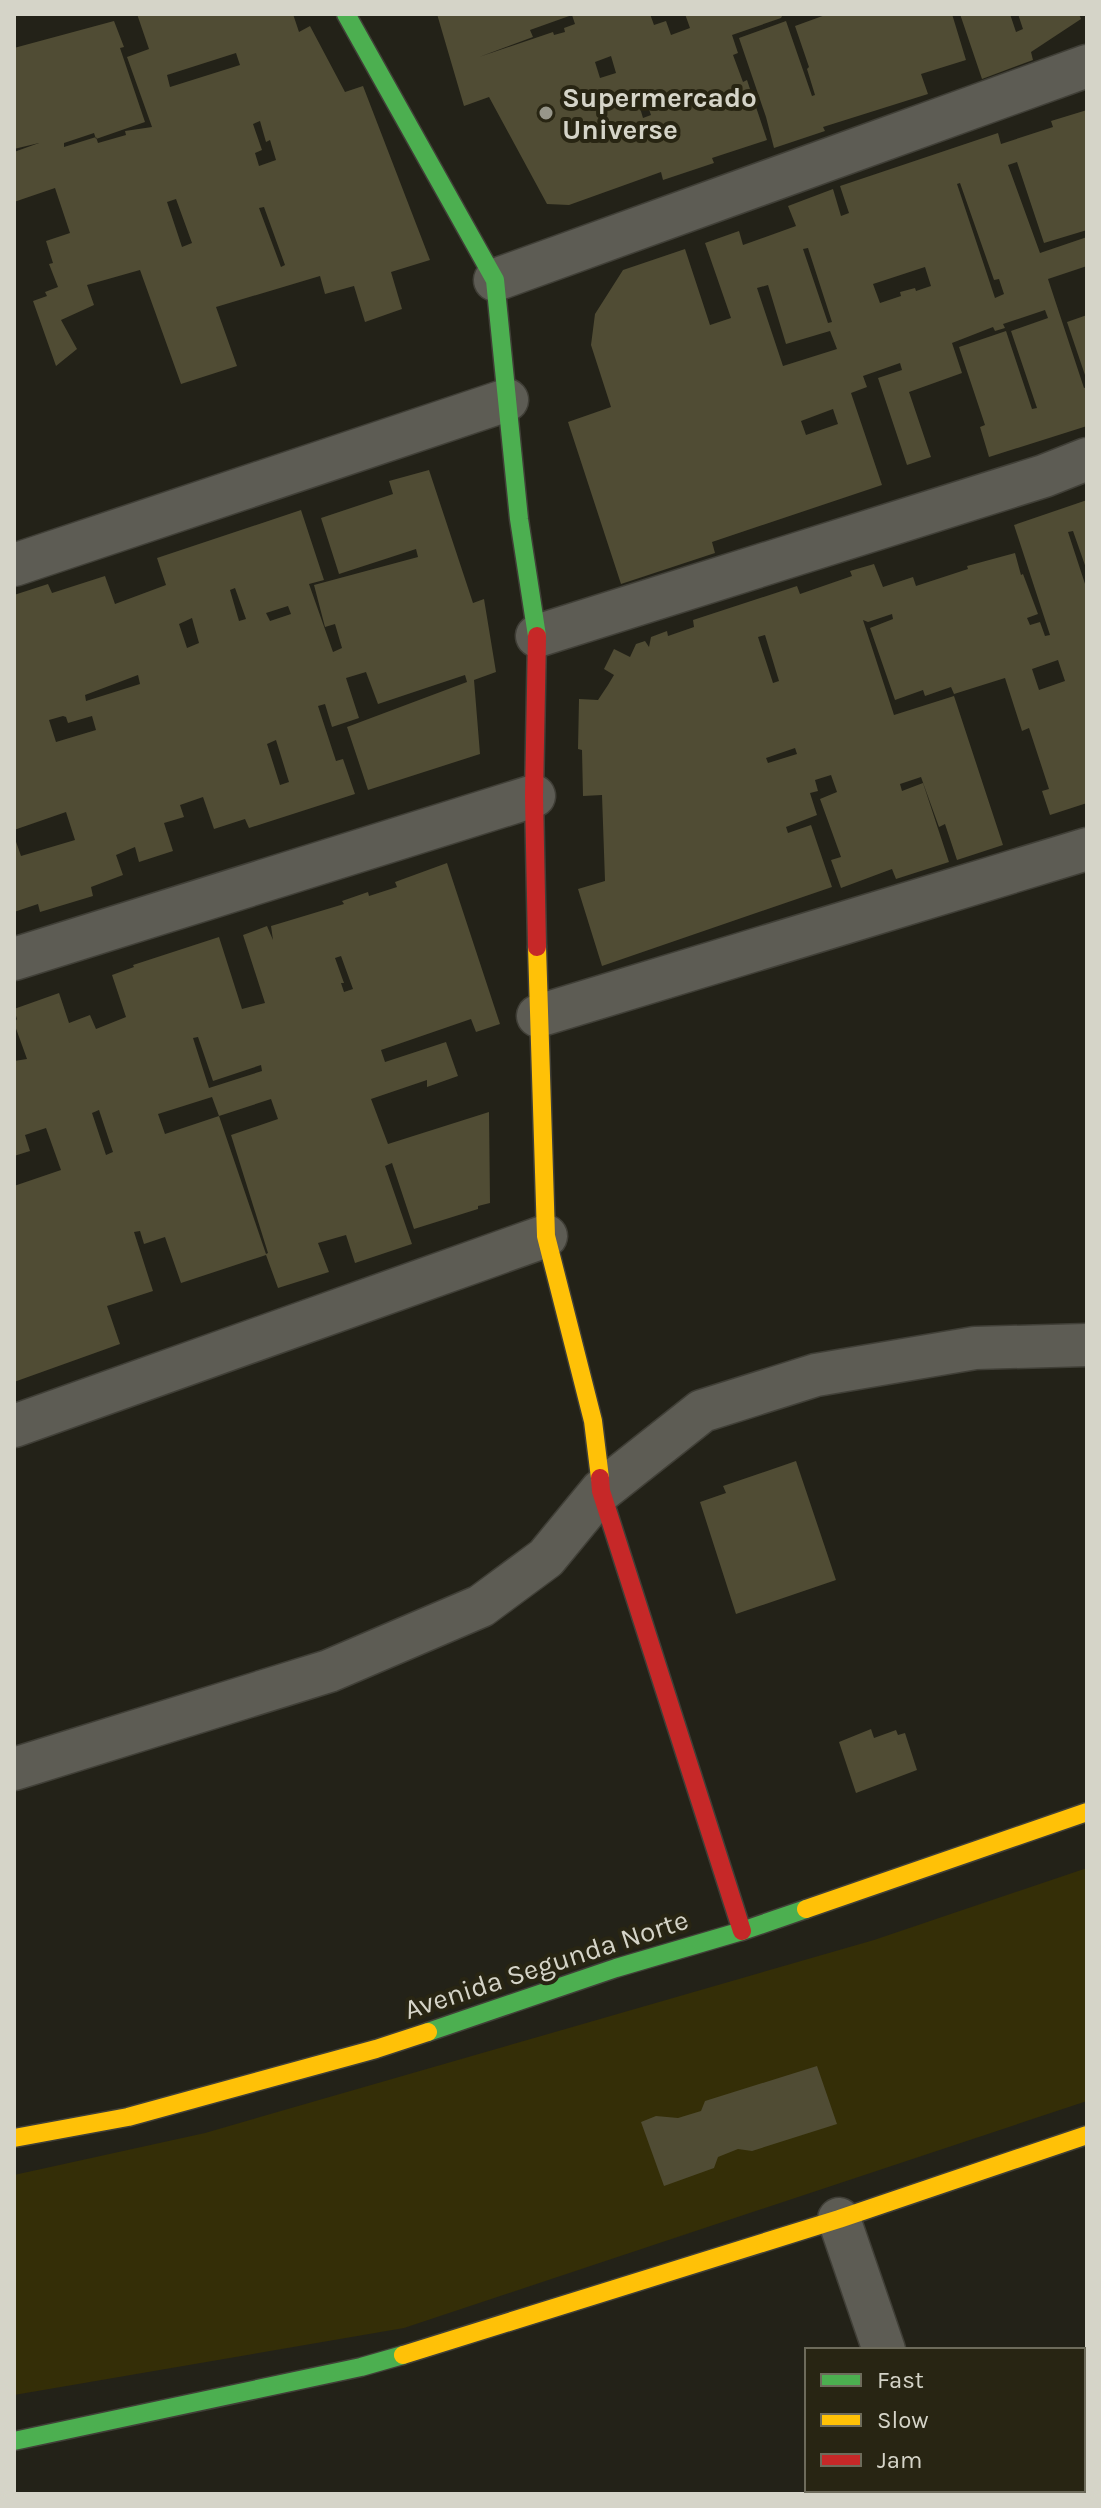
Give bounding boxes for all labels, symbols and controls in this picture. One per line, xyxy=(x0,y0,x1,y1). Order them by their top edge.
place label: Supermercado Universe xyxy=(562,81,757,146)
marker: Supermercado Universe xyxy=(537,104,555,122)
street label: Avenida Segunda Norte xyxy=(400,1903,692,2026)
legend xyxy=(805,2348,1085,2492)
text: Fast xyxy=(877,2366,924,2394)
text: Slow xyxy=(877,2406,929,2434)
text: Jam xyxy=(877,2446,922,2474)

